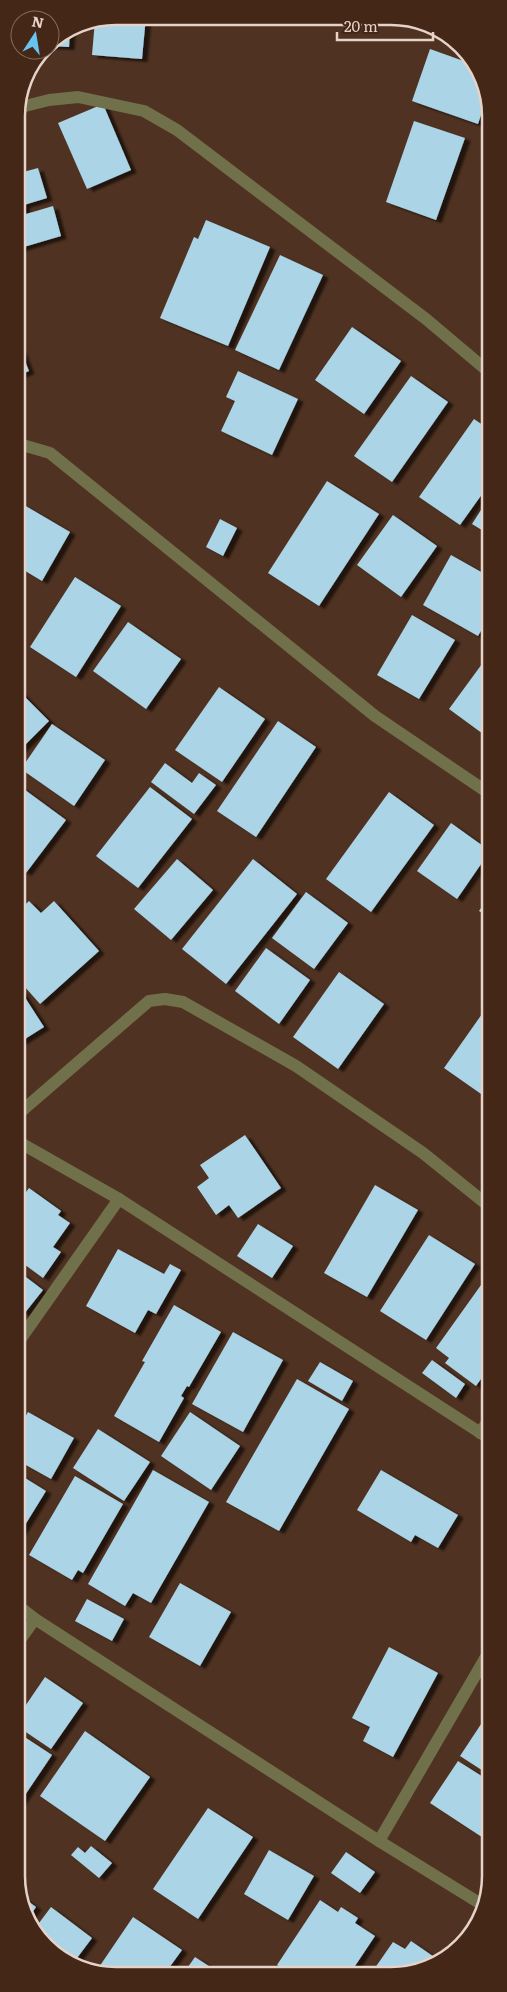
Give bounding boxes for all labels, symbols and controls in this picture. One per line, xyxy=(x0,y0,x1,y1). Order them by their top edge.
north arrow xyxy=(10,10,60,60)
text: N xyxy=(30,10,46,32)
scale bar xyxy=(337,10,433,42)
text: 20 m xyxy=(344,14,378,37)

